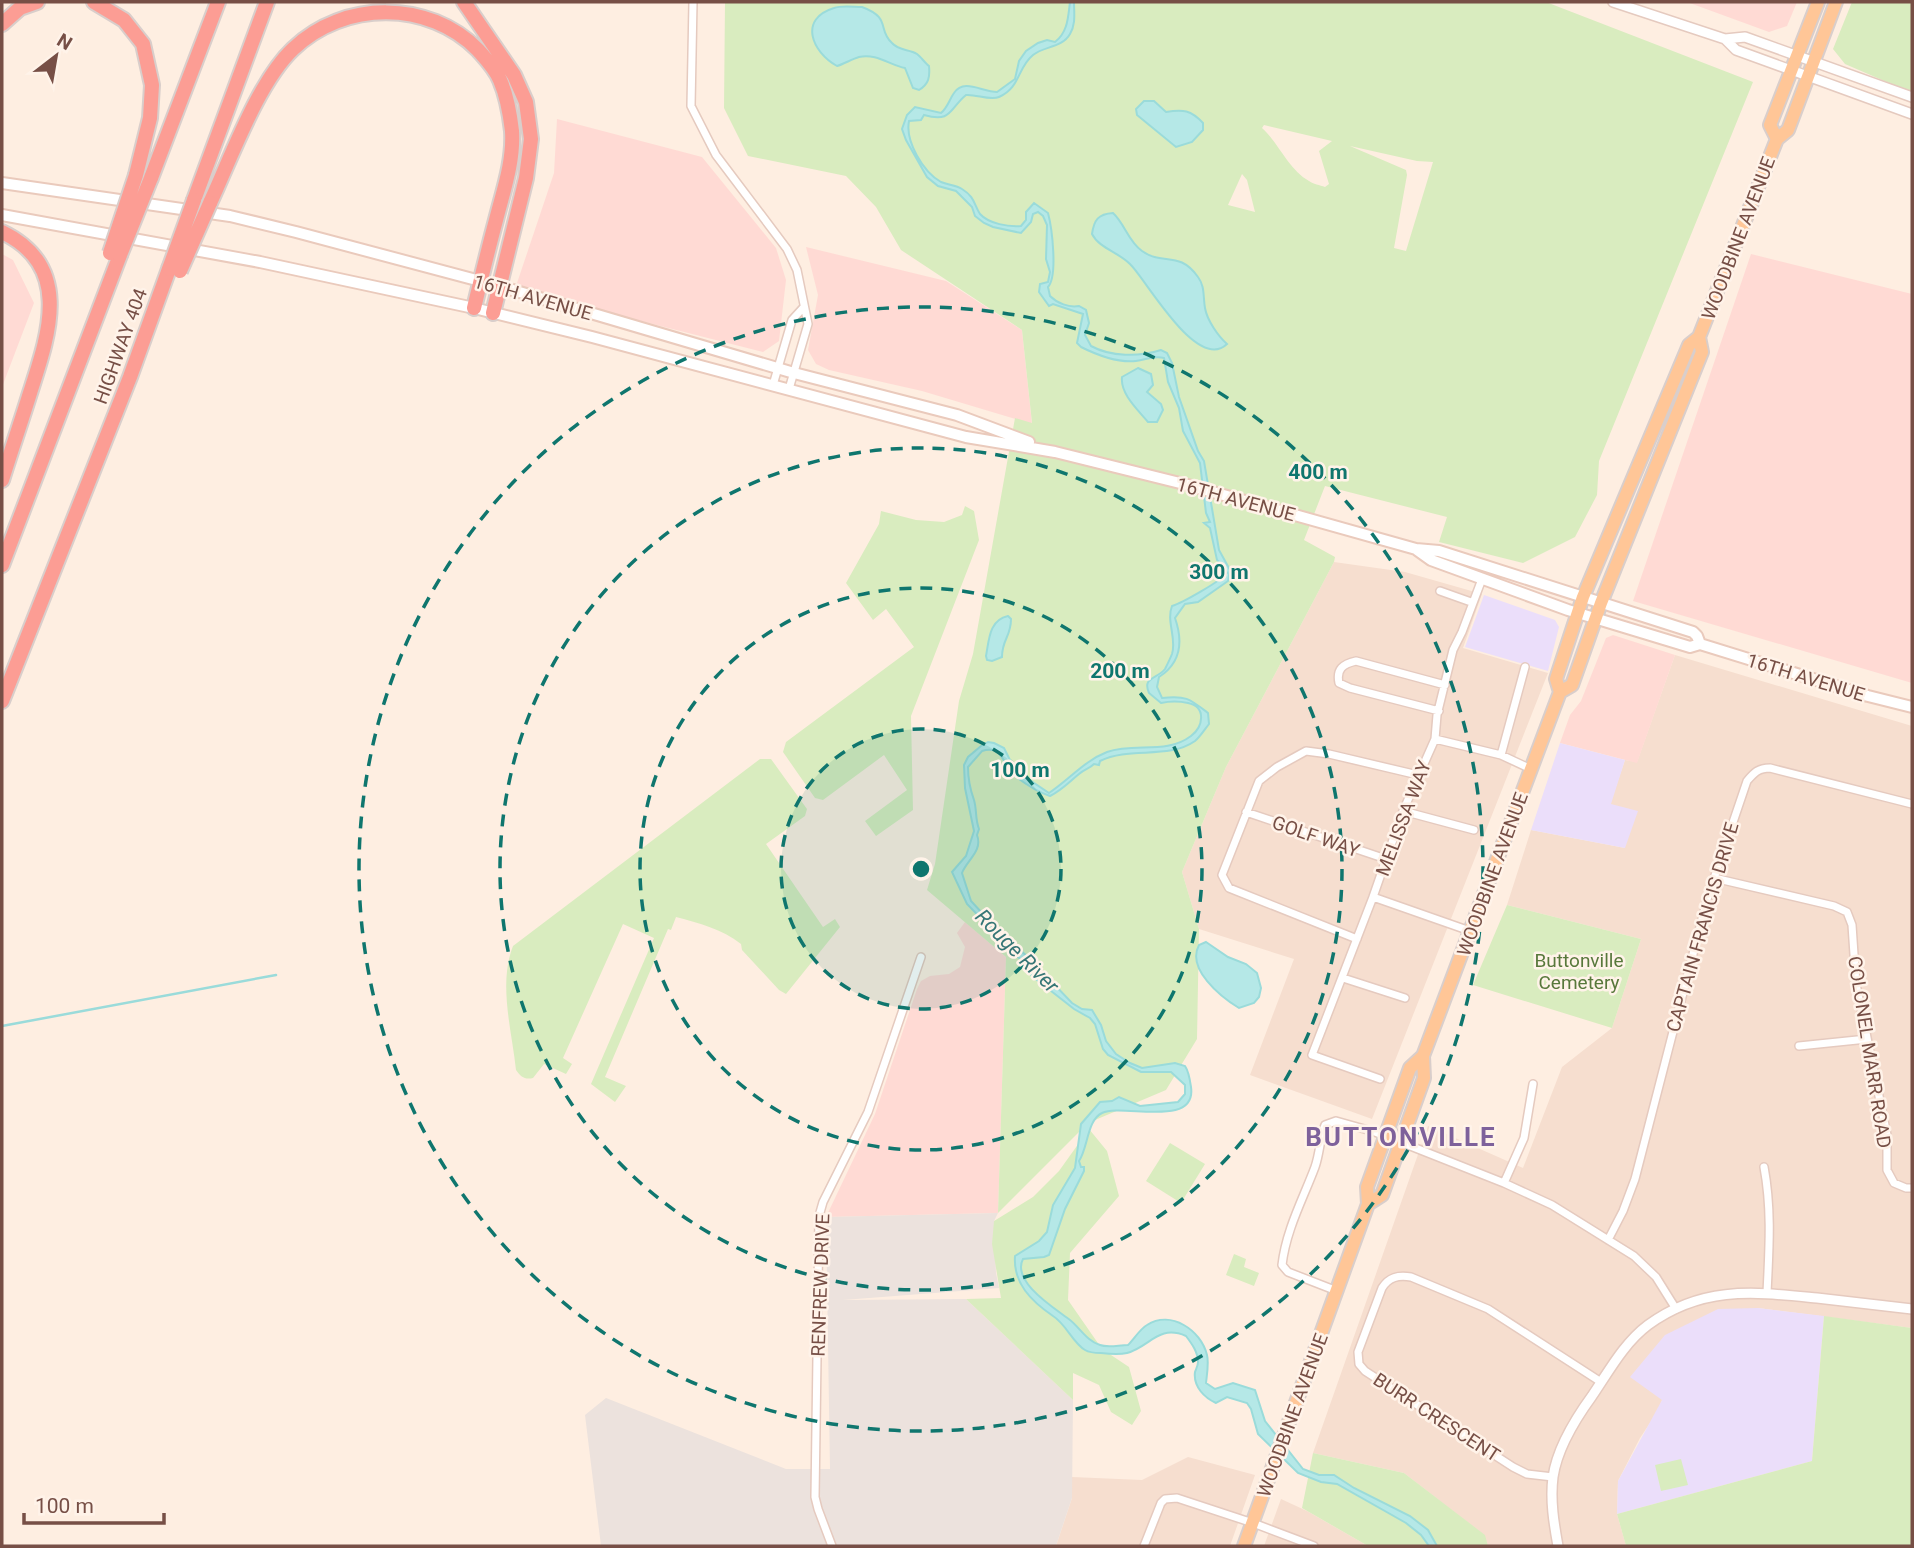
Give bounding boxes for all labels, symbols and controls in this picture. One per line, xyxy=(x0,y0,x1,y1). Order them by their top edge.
north arrow xyxy=(21,21,91,91)
text: N xyxy=(53,29,76,55)
street label: WOODBINE AVENUE xyxy=(1697,153,1780,323)
street label: 16TH AVENUE xyxy=(471,270,595,325)
street label: HIGHWAY 404 xyxy=(89,285,152,407)
text: 400 m xyxy=(1288,460,1348,484)
street label: 16TH AVENUE xyxy=(1174,473,1298,526)
text: 300 m xyxy=(1189,560,1249,584)
street label: 16TH AVENUE xyxy=(1744,649,1868,706)
text: 200 m xyxy=(1090,659,1150,683)
street label: MELISSA WAY xyxy=(1371,757,1436,879)
text: 100 m xyxy=(990,758,1050,782)
street label: WOODBINE AVENUE xyxy=(1452,789,1533,959)
street label: GOLF WAY xyxy=(1269,811,1363,862)
street label: CAPTAIN FRANCIS DRIVE xyxy=(1662,819,1744,1035)
centre of rings xyxy=(909,857,933,881)
water label: Rouge River xyxy=(970,904,1064,998)
park label: Buttonville Cemetery xyxy=(1534,949,1624,994)
street label: COLONEL MARR ROAD xyxy=(1843,954,1896,1150)
district label: BUTTONVILLE xyxy=(1305,1122,1497,1152)
street label: RENFREW DRIVE xyxy=(807,1213,834,1357)
street label: WOODBINE AVENUE xyxy=(1252,1330,1333,1500)
street label: BURR CRESCENT xyxy=(1369,1368,1504,1467)
scale bar xyxy=(24,1482,164,1526)
text: 100 m xyxy=(35,1494,94,1518)

